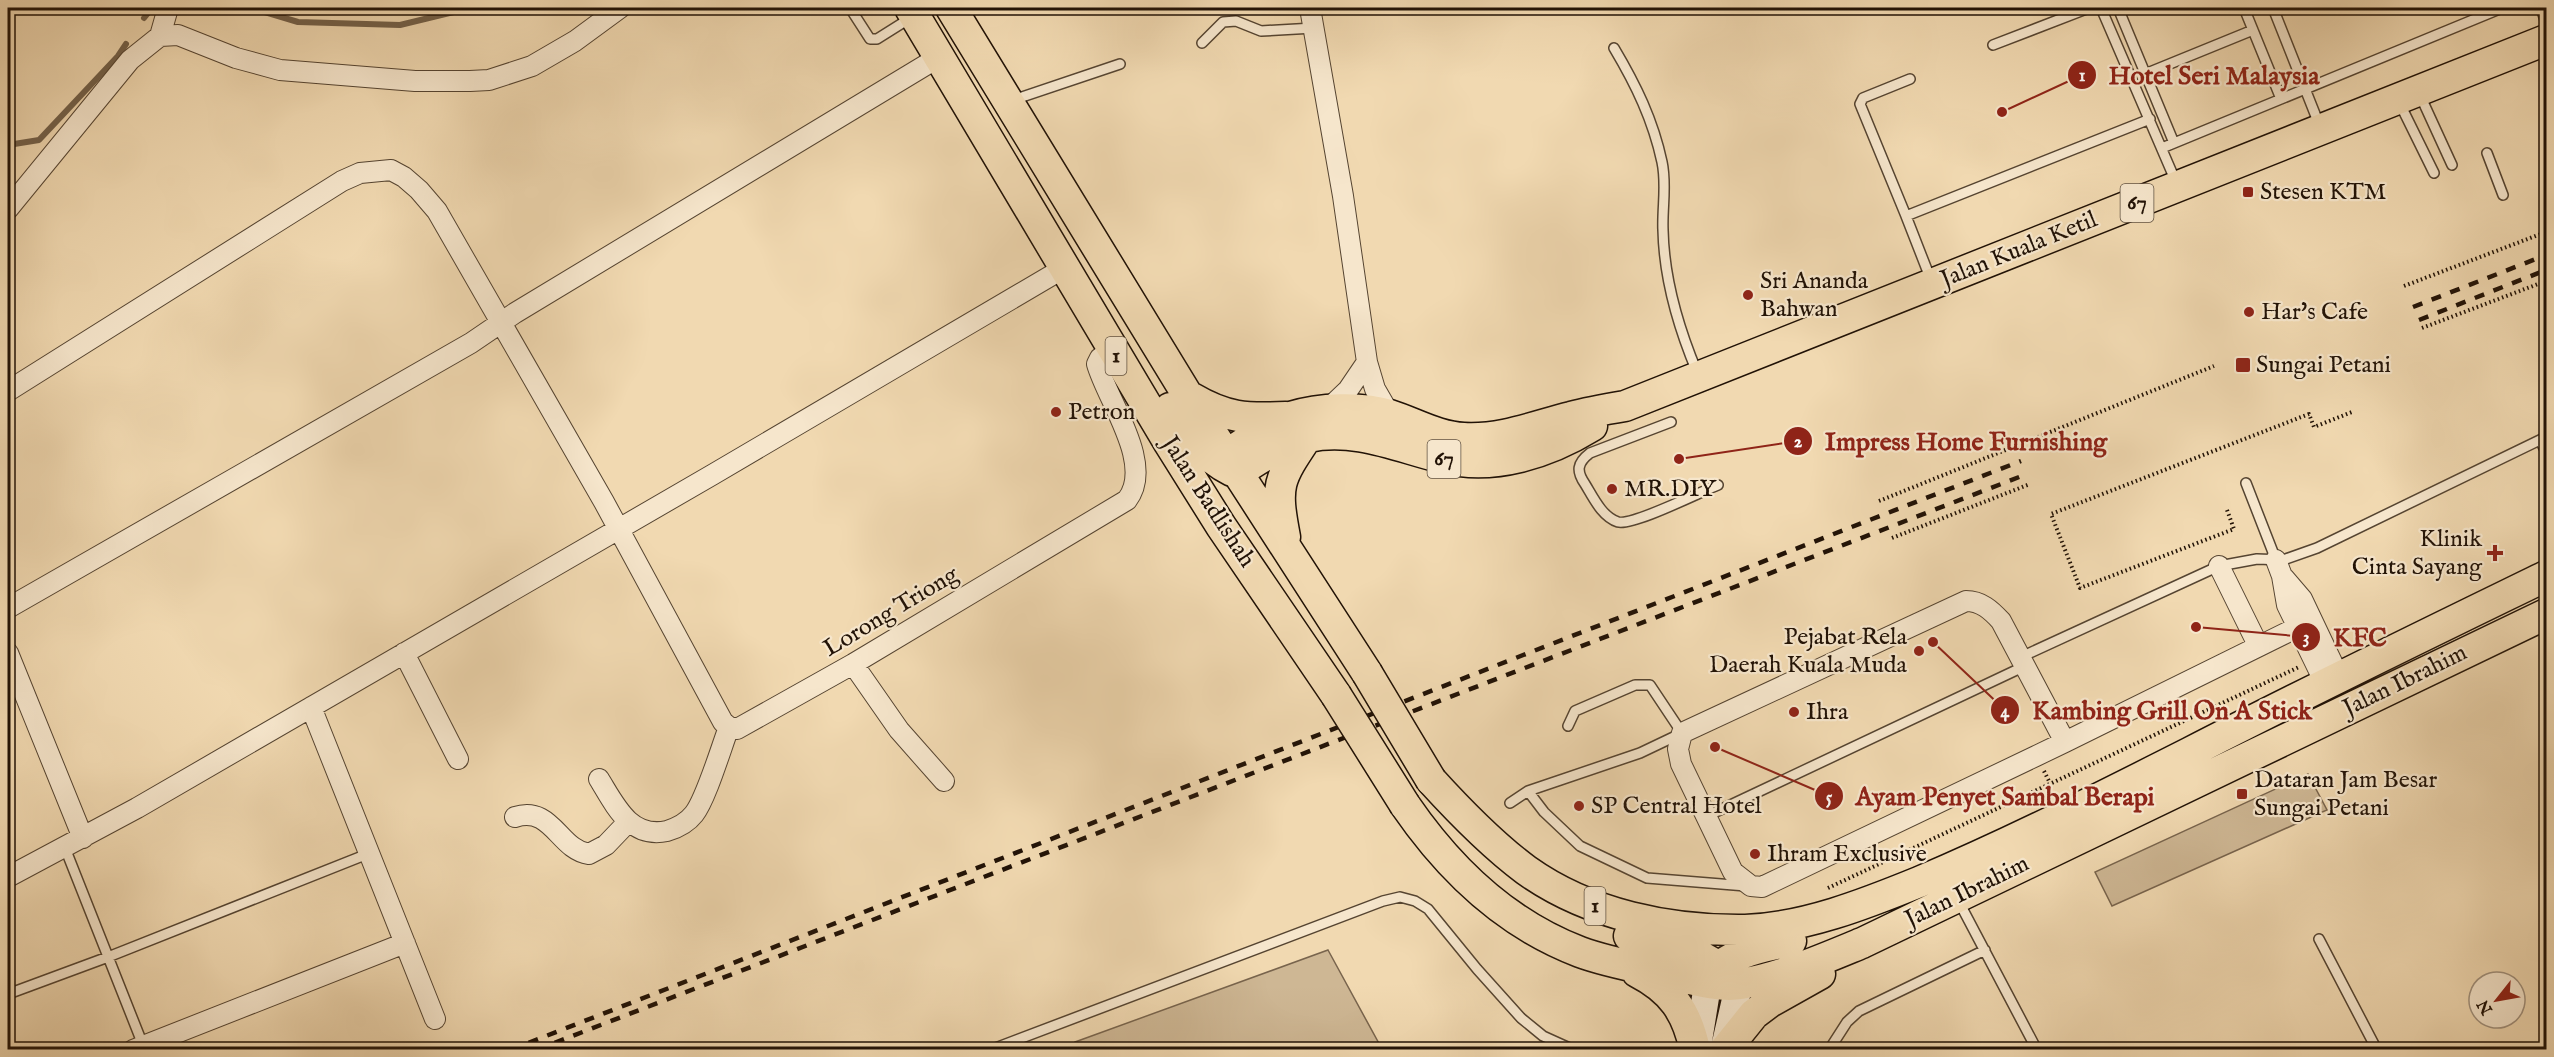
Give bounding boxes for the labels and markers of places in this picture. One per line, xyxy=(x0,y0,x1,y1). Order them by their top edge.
callout: Hotel Seri Malaysia xyxy=(2067,53,2331,97)
place label: Stesen KTM xyxy=(2260,177,2386,208)
marker: Stesen KTM xyxy=(2241,185,2255,199)
place label: Sri Ananda Bahwan xyxy=(1760,266,1869,325)
marker: Sri Ananda Bahwan xyxy=(1741,288,1755,302)
place label: Har's Cafe xyxy=(2261,297,2368,328)
marker: Har's Cafe xyxy=(2242,305,2256,319)
place label: Sungai Petani xyxy=(2256,350,2391,381)
marker: Sungai Petani xyxy=(2234,356,2252,374)
place label: Petron xyxy=(1068,397,1135,428)
marker: Petron xyxy=(1049,405,1063,419)
callout: Impress Home Furnishing xyxy=(1783,419,2119,463)
place label: MR.DIY xyxy=(1624,474,1718,505)
marker: MR.DIY xyxy=(1605,482,1619,496)
place label: Klinik Cinta Sayang xyxy=(2352,524,2483,583)
marker: Klinik Cinta Sayang xyxy=(2486,544,2504,562)
callout: KFC xyxy=(2291,615,2399,659)
place label: Pejabat Rela Daerah Kuala Muda xyxy=(1709,622,1908,681)
marker: Pejabat Rela Daerah Kuala Muda xyxy=(1912,644,1926,658)
callout: Kambing Grill On A Stick xyxy=(1990,688,2324,732)
place label: Ihra xyxy=(1806,697,1849,728)
marker: Ihra xyxy=(1787,705,1801,719)
place label: Dataran Jam Besar Sungai Petani xyxy=(2254,765,2437,824)
callout: Ayam Penyet Sambal Berapi xyxy=(1814,774,2167,818)
marker: Dataran Jam Besar Sungai Petani xyxy=(2235,787,2249,801)
place label: SP Central Hotel xyxy=(1591,791,1762,822)
marker: SP Central Hotel xyxy=(1572,799,1586,813)
place label: Ihram Exclusive xyxy=(1767,839,1927,870)
marker: Ihram Exclusive xyxy=(1748,847,1762,861)

